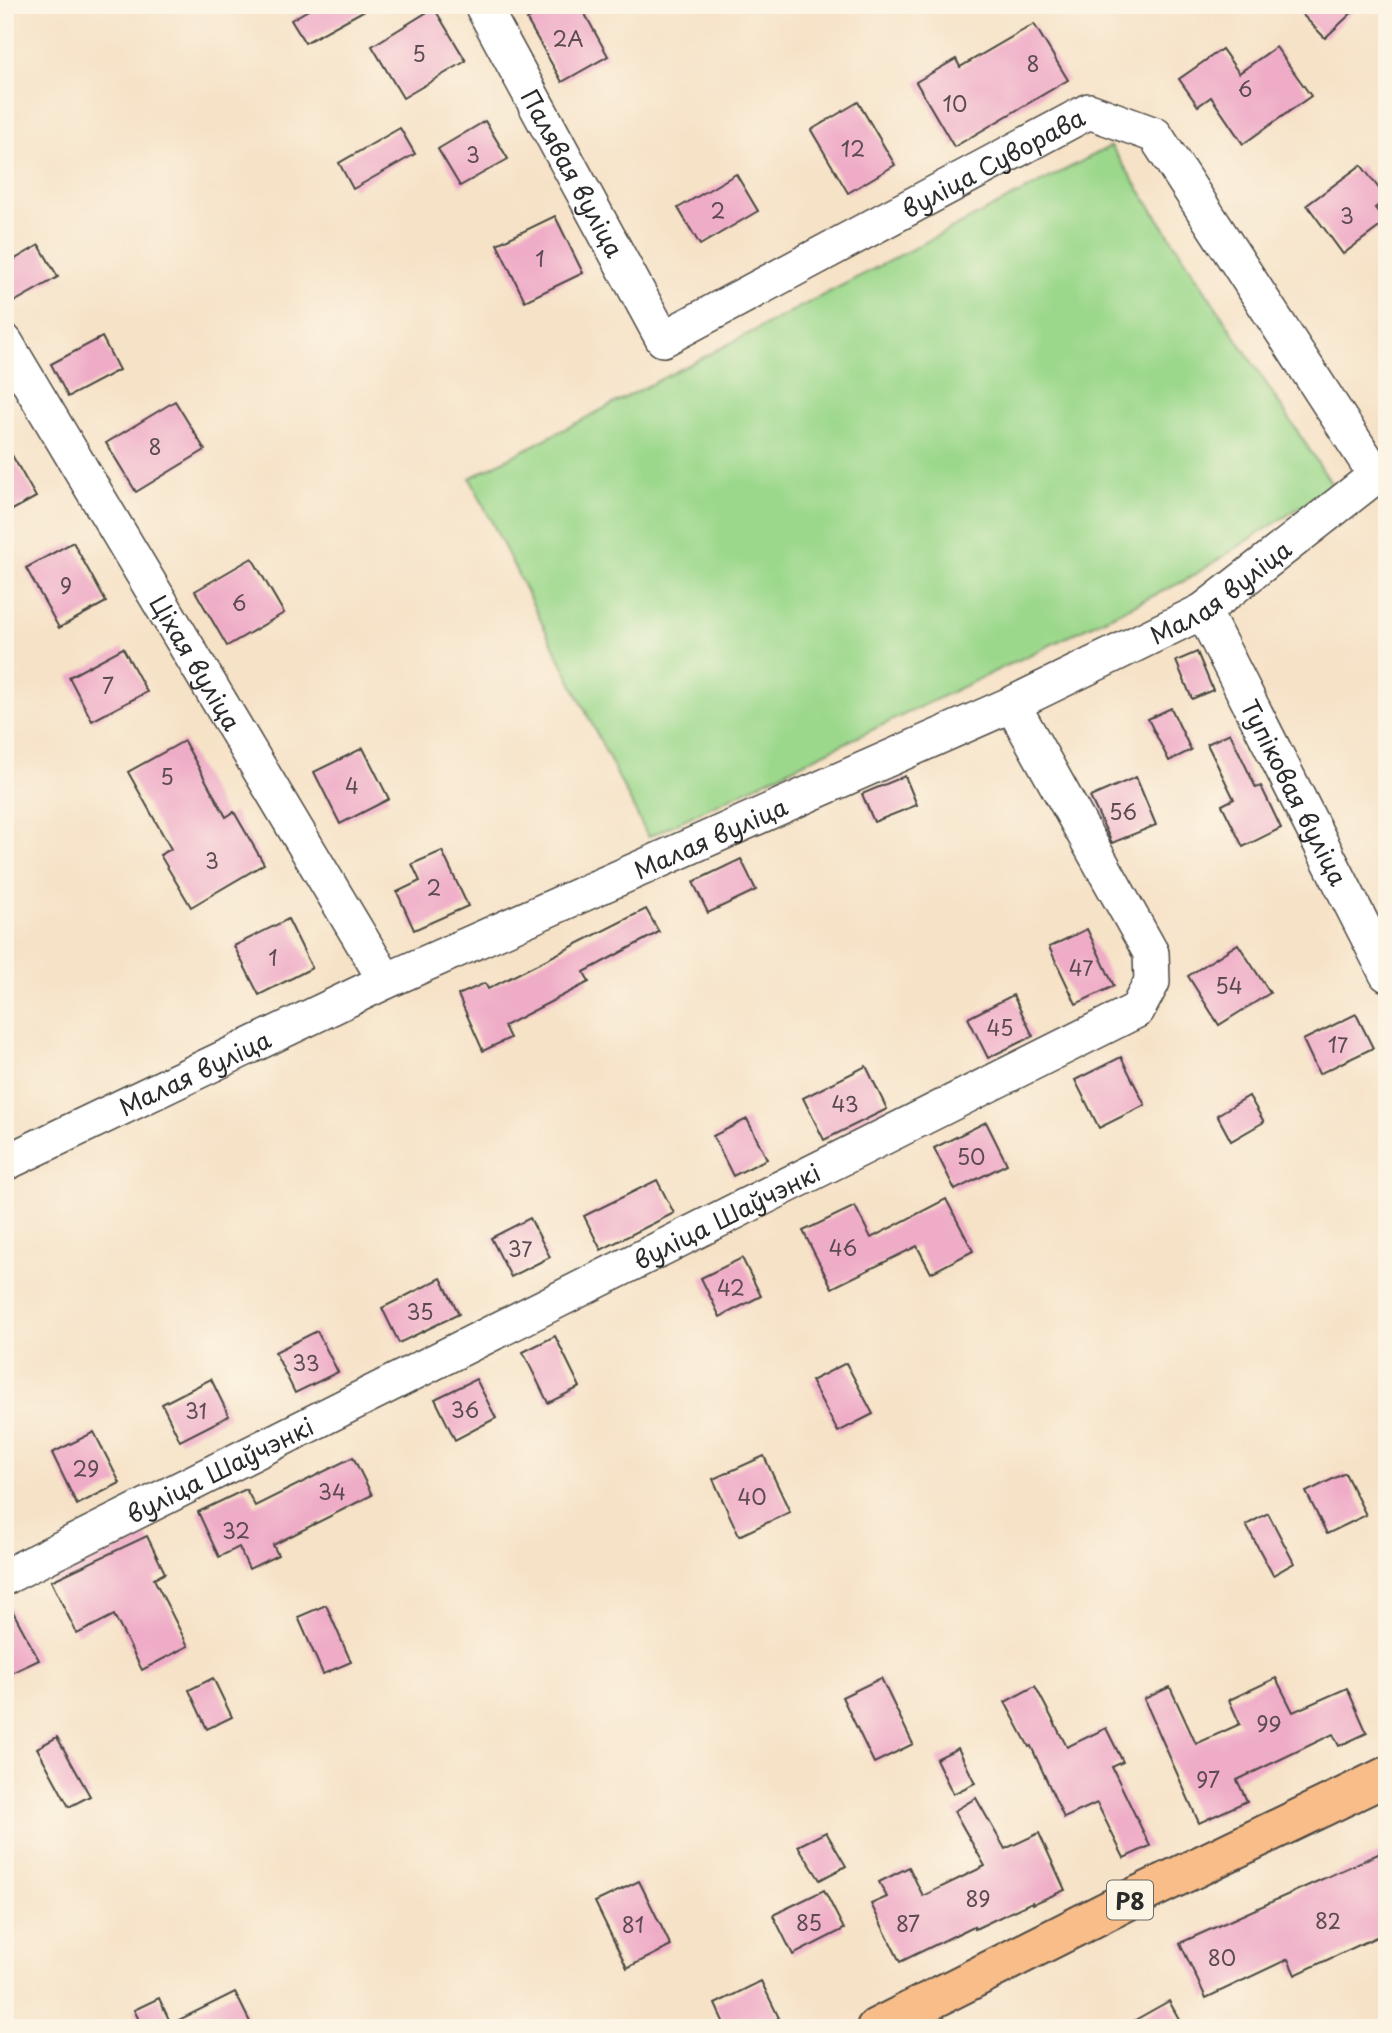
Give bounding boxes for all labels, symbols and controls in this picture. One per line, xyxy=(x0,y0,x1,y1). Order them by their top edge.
house number: 2А xyxy=(553,22,583,54)
house number: 5 xyxy=(412,37,426,69)
house number: 8 xyxy=(1026,47,1040,79)
house number: 6 xyxy=(1238,72,1252,104)
street label: Палявая вуліца xyxy=(513,82,633,264)
house number: 10 xyxy=(943,87,967,119)
street label: вуліца Суворава xyxy=(895,99,1091,226)
house number: 12 xyxy=(841,132,865,164)
house number: 3 xyxy=(466,138,480,170)
house number: 2 xyxy=(711,194,725,226)
house number: 3 xyxy=(1340,199,1354,231)
house number: 1 xyxy=(535,242,545,274)
house number: 8 xyxy=(148,430,162,462)
street label: Малая вуліца xyxy=(1143,531,1299,652)
house number: 9 xyxy=(60,569,72,601)
house number: 6 xyxy=(232,586,246,618)
street label: Ціхая вуліца xyxy=(142,588,251,737)
house number: 7 xyxy=(102,669,114,701)
street label: Тупіковая вуліца xyxy=(1232,693,1357,892)
house number: 5 xyxy=(160,760,174,792)
house number: 4 xyxy=(345,769,359,801)
street label: Малая вуліца xyxy=(628,788,793,887)
house number: 56 xyxy=(1109,795,1137,827)
house number: 3 xyxy=(205,844,219,876)
house number: 2 xyxy=(427,871,441,903)
house number: 1 xyxy=(268,941,278,973)
house number: 47 xyxy=(1069,951,1093,983)
house number: 54 xyxy=(1215,969,1243,1001)
house number: 45 xyxy=(987,1011,1013,1043)
street label: Малая вуліца xyxy=(112,1021,277,1124)
house number: 17 xyxy=(1328,1028,1348,1060)
house number: 43 xyxy=(831,1087,859,1119)
house number: 50 xyxy=(957,1140,985,1172)
street label: вуліца Шаўчэнкі xyxy=(627,1154,826,1278)
house number: 46 xyxy=(829,1231,857,1263)
house number: 37 xyxy=(508,1232,532,1264)
house number: 42 xyxy=(717,1271,745,1303)
house number: 35 xyxy=(407,1295,433,1327)
house number: 33 xyxy=(292,1346,320,1378)
house number: 36 xyxy=(451,1393,479,1425)
house number: 31 xyxy=(185,1394,207,1426)
street label: вуліца Шаўчэнкі xyxy=(120,1408,319,1531)
house number: 29 xyxy=(73,1452,99,1484)
house number: 34 xyxy=(318,1475,346,1507)
house number: 40 xyxy=(737,1480,767,1512)
house number: 32 xyxy=(222,1514,250,1546)
house number: 99 xyxy=(1256,1707,1282,1739)
house number: 97 xyxy=(1196,1763,1220,1795)
road number: Р8 xyxy=(1107,1881,1153,1920)
house number: 89 xyxy=(965,1882,991,1914)
house number: 82 xyxy=(1315,1904,1341,1936)
house number: 85 xyxy=(796,1906,822,1938)
house number: 87 xyxy=(896,1907,920,1939)
house number: 81 xyxy=(622,1908,644,1940)
house number: 80 xyxy=(1208,1941,1236,1973)

